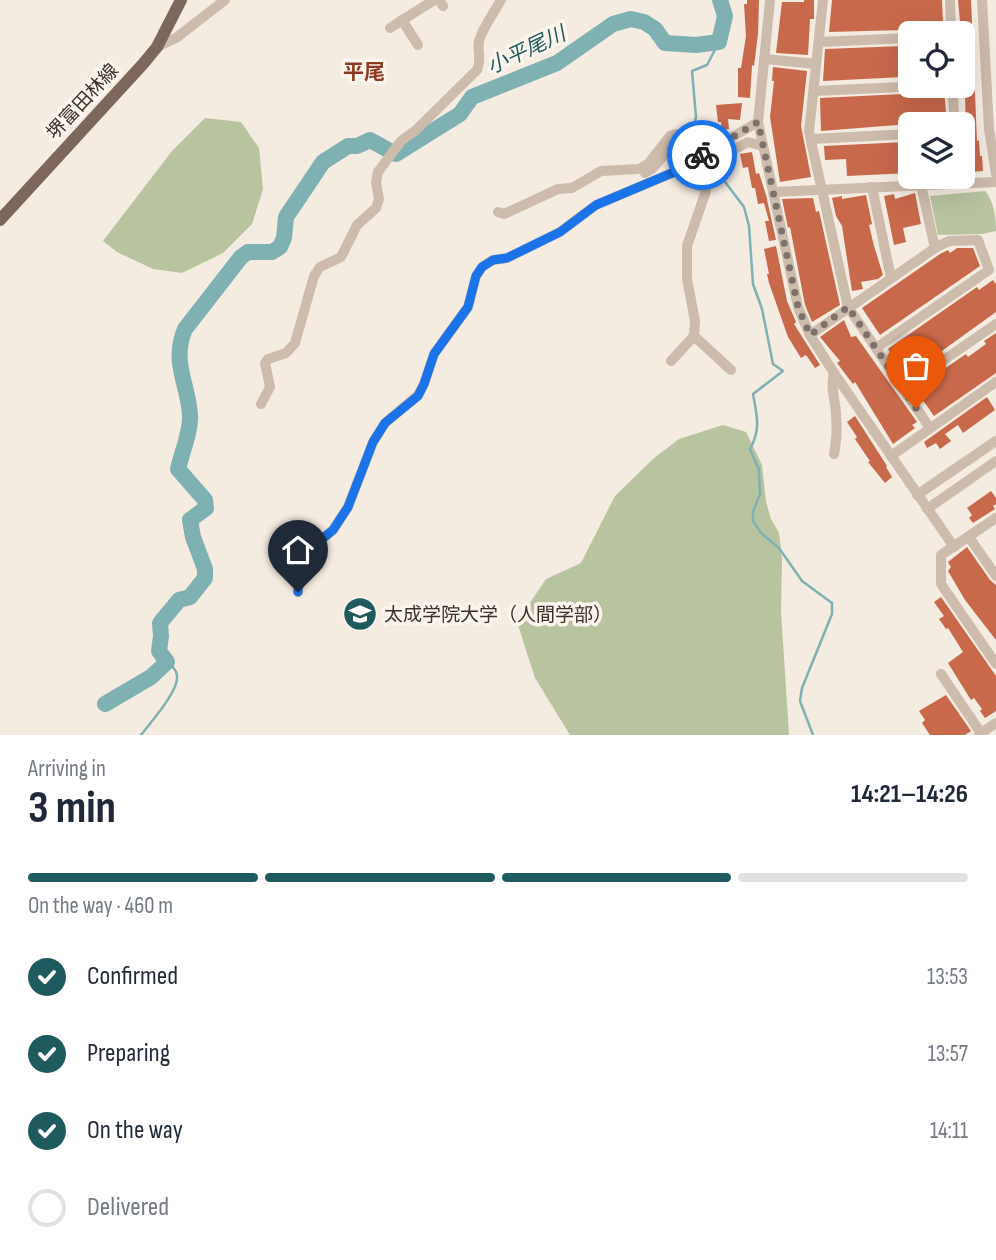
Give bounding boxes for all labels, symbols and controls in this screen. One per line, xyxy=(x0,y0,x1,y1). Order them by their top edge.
water label: 小平尾川 xyxy=(483,21,571,80)
map controls xyxy=(898,21,975,189)
button: locate xyxy=(898,21,975,98)
street label: 堺富田林線 xyxy=(42,59,124,145)
district label: 平尾 xyxy=(343,60,385,85)
button: layers xyxy=(898,112,975,189)
courier xyxy=(667,120,737,190)
icon: bike xyxy=(683,136,721,174)
pin xyxy=(886,336,946,408)
icon: bag xyxy=(897,347,935,385)
pin xyxy=(268,520,328,592)
icon: home xyxy=(279,531,317,569)
school or university icon: 太成学院大学（人間学部） xyxy=(341,595,379,633)
place label: 太成学院大学（人間学部） xyxy=(384,604,612,627)
text: Arriving in xyxy=(28,755,106,783)
text: 14:21–14:26 xyxy=(851,779,968,810)
text: 3 min xyxy=(28,781,116,836)
text: On the way · 460 m xyxy=(28,892,173,920)
icon: check xyxy=(28,958,66,996)
text: Confirmed xyxy=(87,961,178,992)
text: 13:53 xyxy=(927,963,968,991)
icon: check xyxy=(28,1035,66,1073)
text: Preparing xyxy=(87,1038,170,1069)
text: 13:57 xyxy=(928,1040,968,1068)
icon: check xyxy=(28,1112,66,1150)
text: On the way xyxy=(87,1115,183,1146)
text: 14:11 xyxy=(930,1117,968,1145)
text: Delivered xyxy=(87,1192,169,1223)

